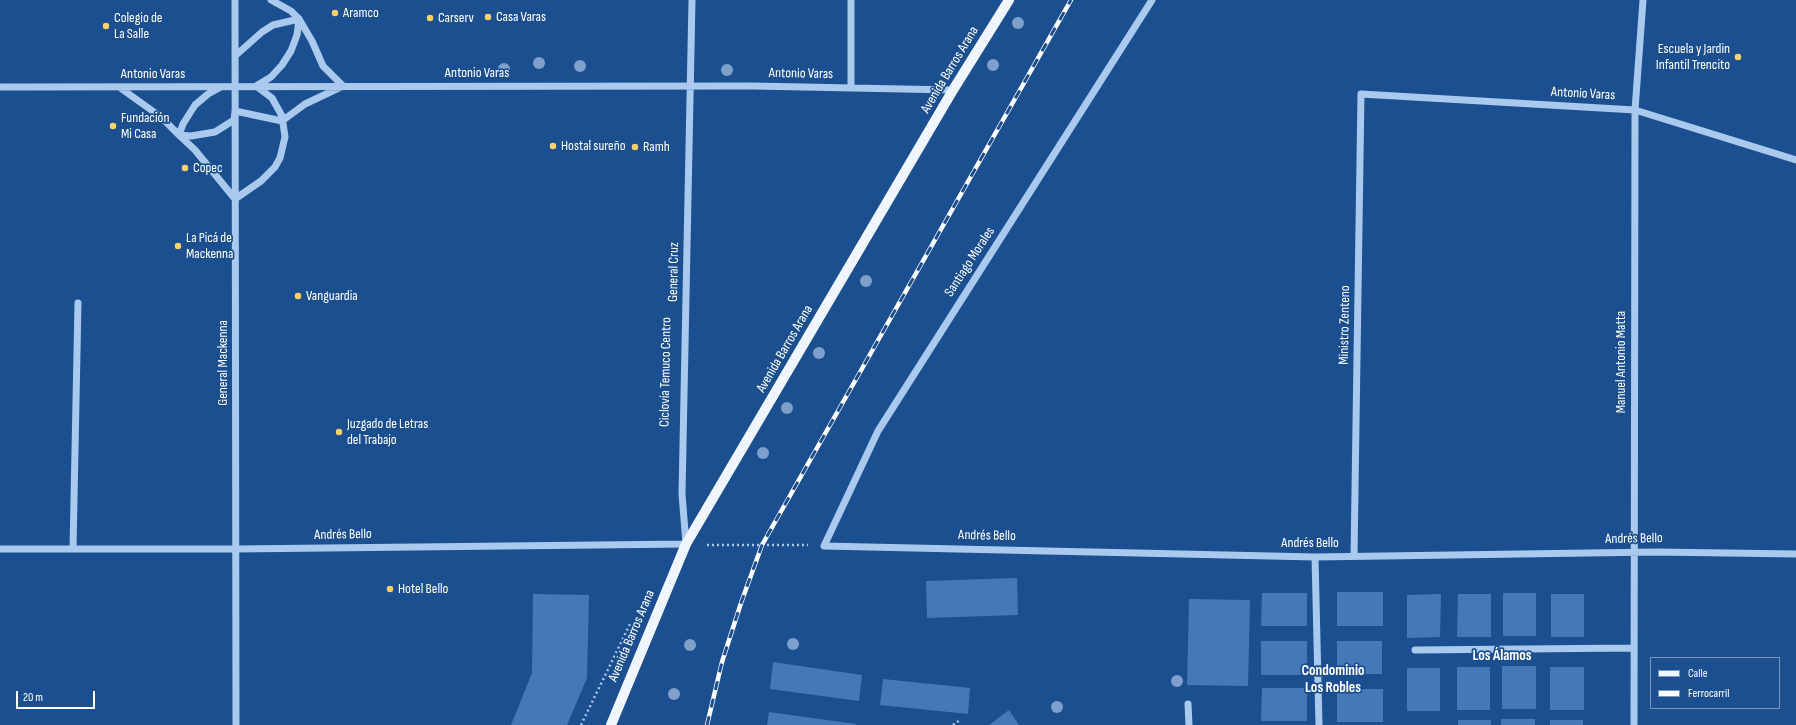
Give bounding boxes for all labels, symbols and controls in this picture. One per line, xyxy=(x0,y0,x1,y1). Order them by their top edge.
place label: Aramco xyxy=(343,5,379,21)
marker: Aramco xyxy=(330,8,340,18)
place label: Casa Varas xyxy=(496,9,546,25)
place label: Colegio de La Salle xyxy=(114,10,162,42)
place label: Carserv xyxy=(438,10,474,26)
marker: Casa Varas xyxy=(483,12,493,22)
marker: Carserv xyxy=(425,13,435,23)
marker: Colegio de La Salle xyxy=(101,21,111,31)
street label: Avenida Barros Arana xyxy=(918,24,982,116)
place label: Escuela y Jardin Infantil Trencito xyxy=(1656,41,1730,74)
marker: Escuela y Jardin Infantil Trencito xyxy=(1733,52,1743,62)
street label: Antonio Varas xyxy=(445,65,509,81)
street label: Antonio Varas xyxy=(769,65,833,83)
street label: Antonio Varas xyxy=(121,66,185,82)
street label: Antonio Varas xyxy=(1550,84,1616,104)
place label: Fundación Mi Casa xyxy=(121,110,169,142)
marker: Fundación Mi Casa xyxy=(108,121,118,131)
place label: Hostal sureño xyxy=(561,138,625,154)
place label: Ramh xyxy=(643,139,670,155)
marker: Hostal sureño xyxy=(548,141,558,151)
marker: Ramh xyxy=(630,142,640,152)
place label: Copec xyxy=(193,160,222,176)
marker: Copec xyxy=(180,163,190,173)
street label: Santiago Morales xyxy=(941,224,999,300)
place label: La Picá de Mackenna xyxy=(186,230,233,262)
marker: La Picá de Mackenna xyxy=(173,241,183,251)
street label: General Cruz xyxy=(665,242,683,302)
street label: Ministro Zenteno xyxy=(1336,285,1354,365)
place label: Vanguardia xyxy=(306,288,358,304)
marker: Vanguardia xyxy=(293,291,303,301)
street label: Avenida Barros Arana xyxy=(753,302,817,396)
street label: Manuel Antonio Matta xyxy=(1613,311,1629,413)
street label: Ciclovía Temuco Centro xyxy=(657,317,675,427)
street label: General Mackenna xyxy=(215,320,231,406)
place label: Juzgado de Letras del Trabajo xyxy=(347,416,428,448)
marker: Juzgado de Letras del Trabajo xyxy=(334,427,344,437)
street label: Andrés Bello xyxy=(314,526,372,544)
street label: Andrés Bello xyxy=(958,527,1016,545)
street label: Andrés Bello xyxy=(1605,530,1663,548)
street label: Andrés Bello xyxy=(1281,535,1339,551)
place label: Hotel Bello xyxy=(398,581,448,597)
marker: Hotel Bello xyxy=(385,584,395,594)
street label: Avenida Barros Arana xyxy=(605,588,659,684)
district label: Los Álamos xyxy=(1472,647,1532,665)
legend xyxy=(1650,657,1780,709)
district label: Condominio Los Robles xyxy=(1301,662,1365,697)
text: Calle xyxy=(1688,666,1708,681)
scale bar xyxy=(18,683,97,709)
text: Ferrocarril xyxy=(1688,686,1730,701)
text: 20 m xyxy=(23,690,43,705)

